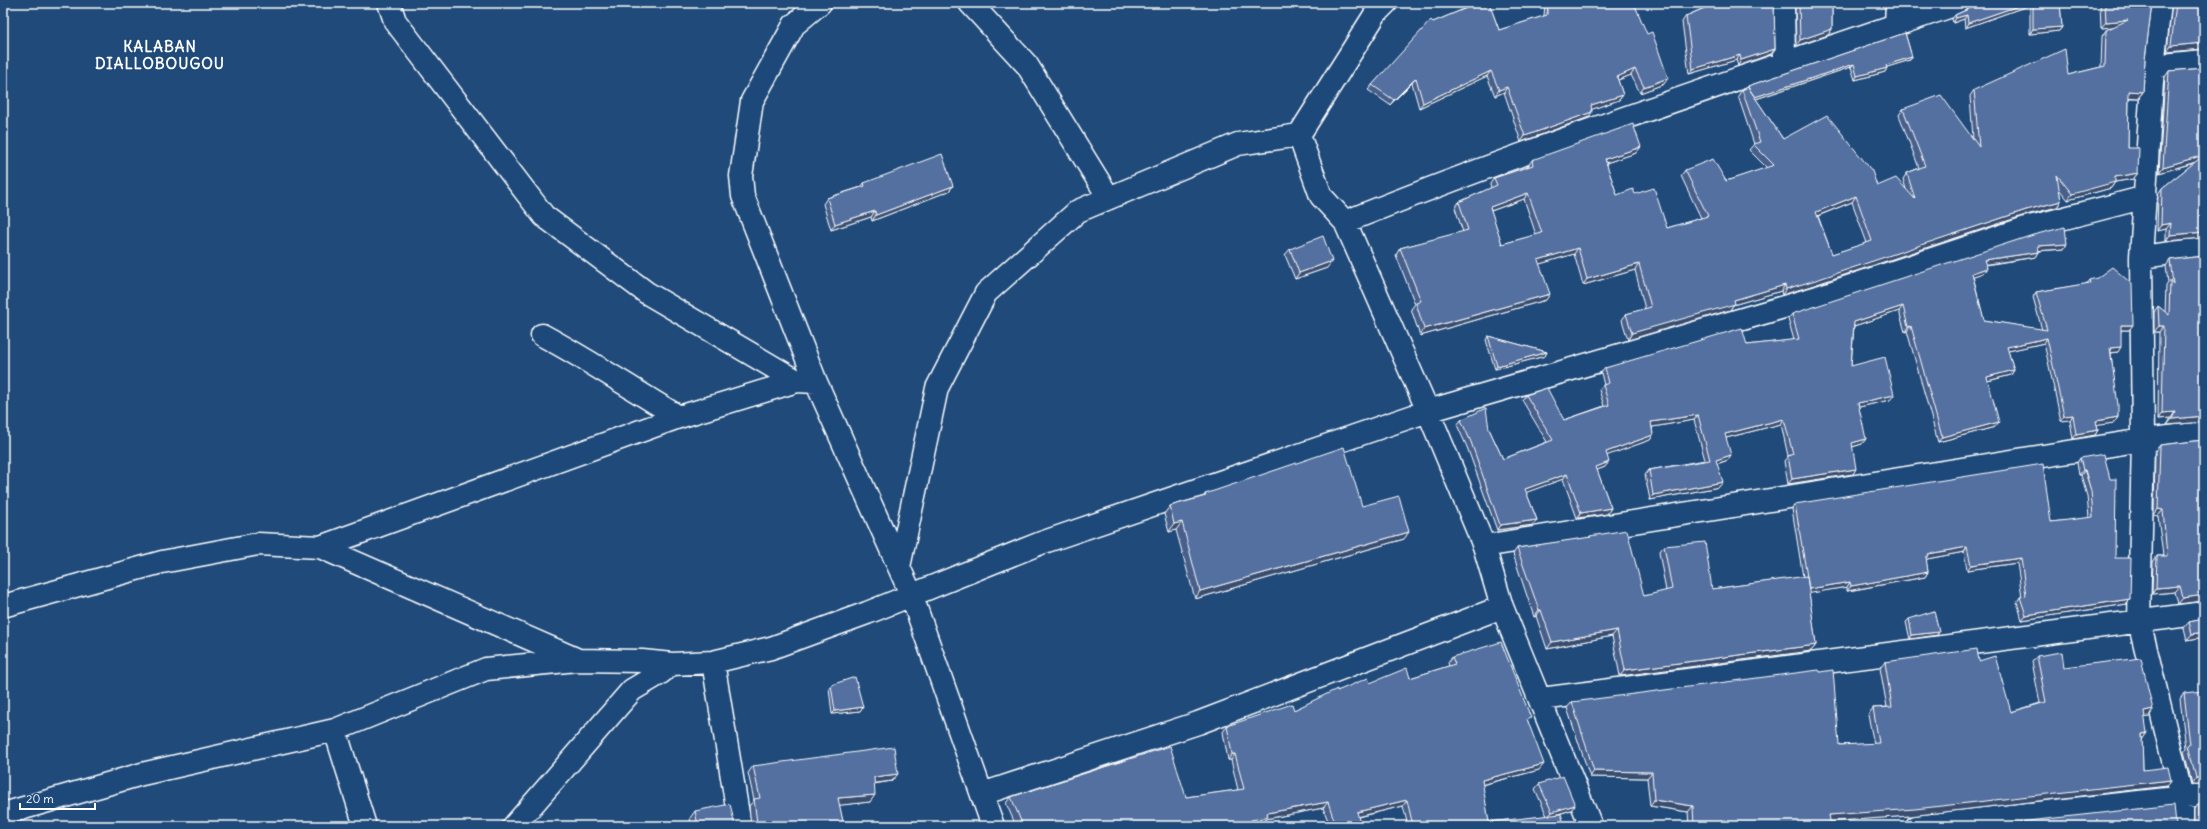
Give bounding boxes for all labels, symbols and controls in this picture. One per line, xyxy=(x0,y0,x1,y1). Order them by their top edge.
district label: KALABAN DIALLOBOUGOU xyxy=(95,37,225,73)
scale bar xyxy=(20,785,95,811)
text: 20 m xyxy=(26,791,54,806)

